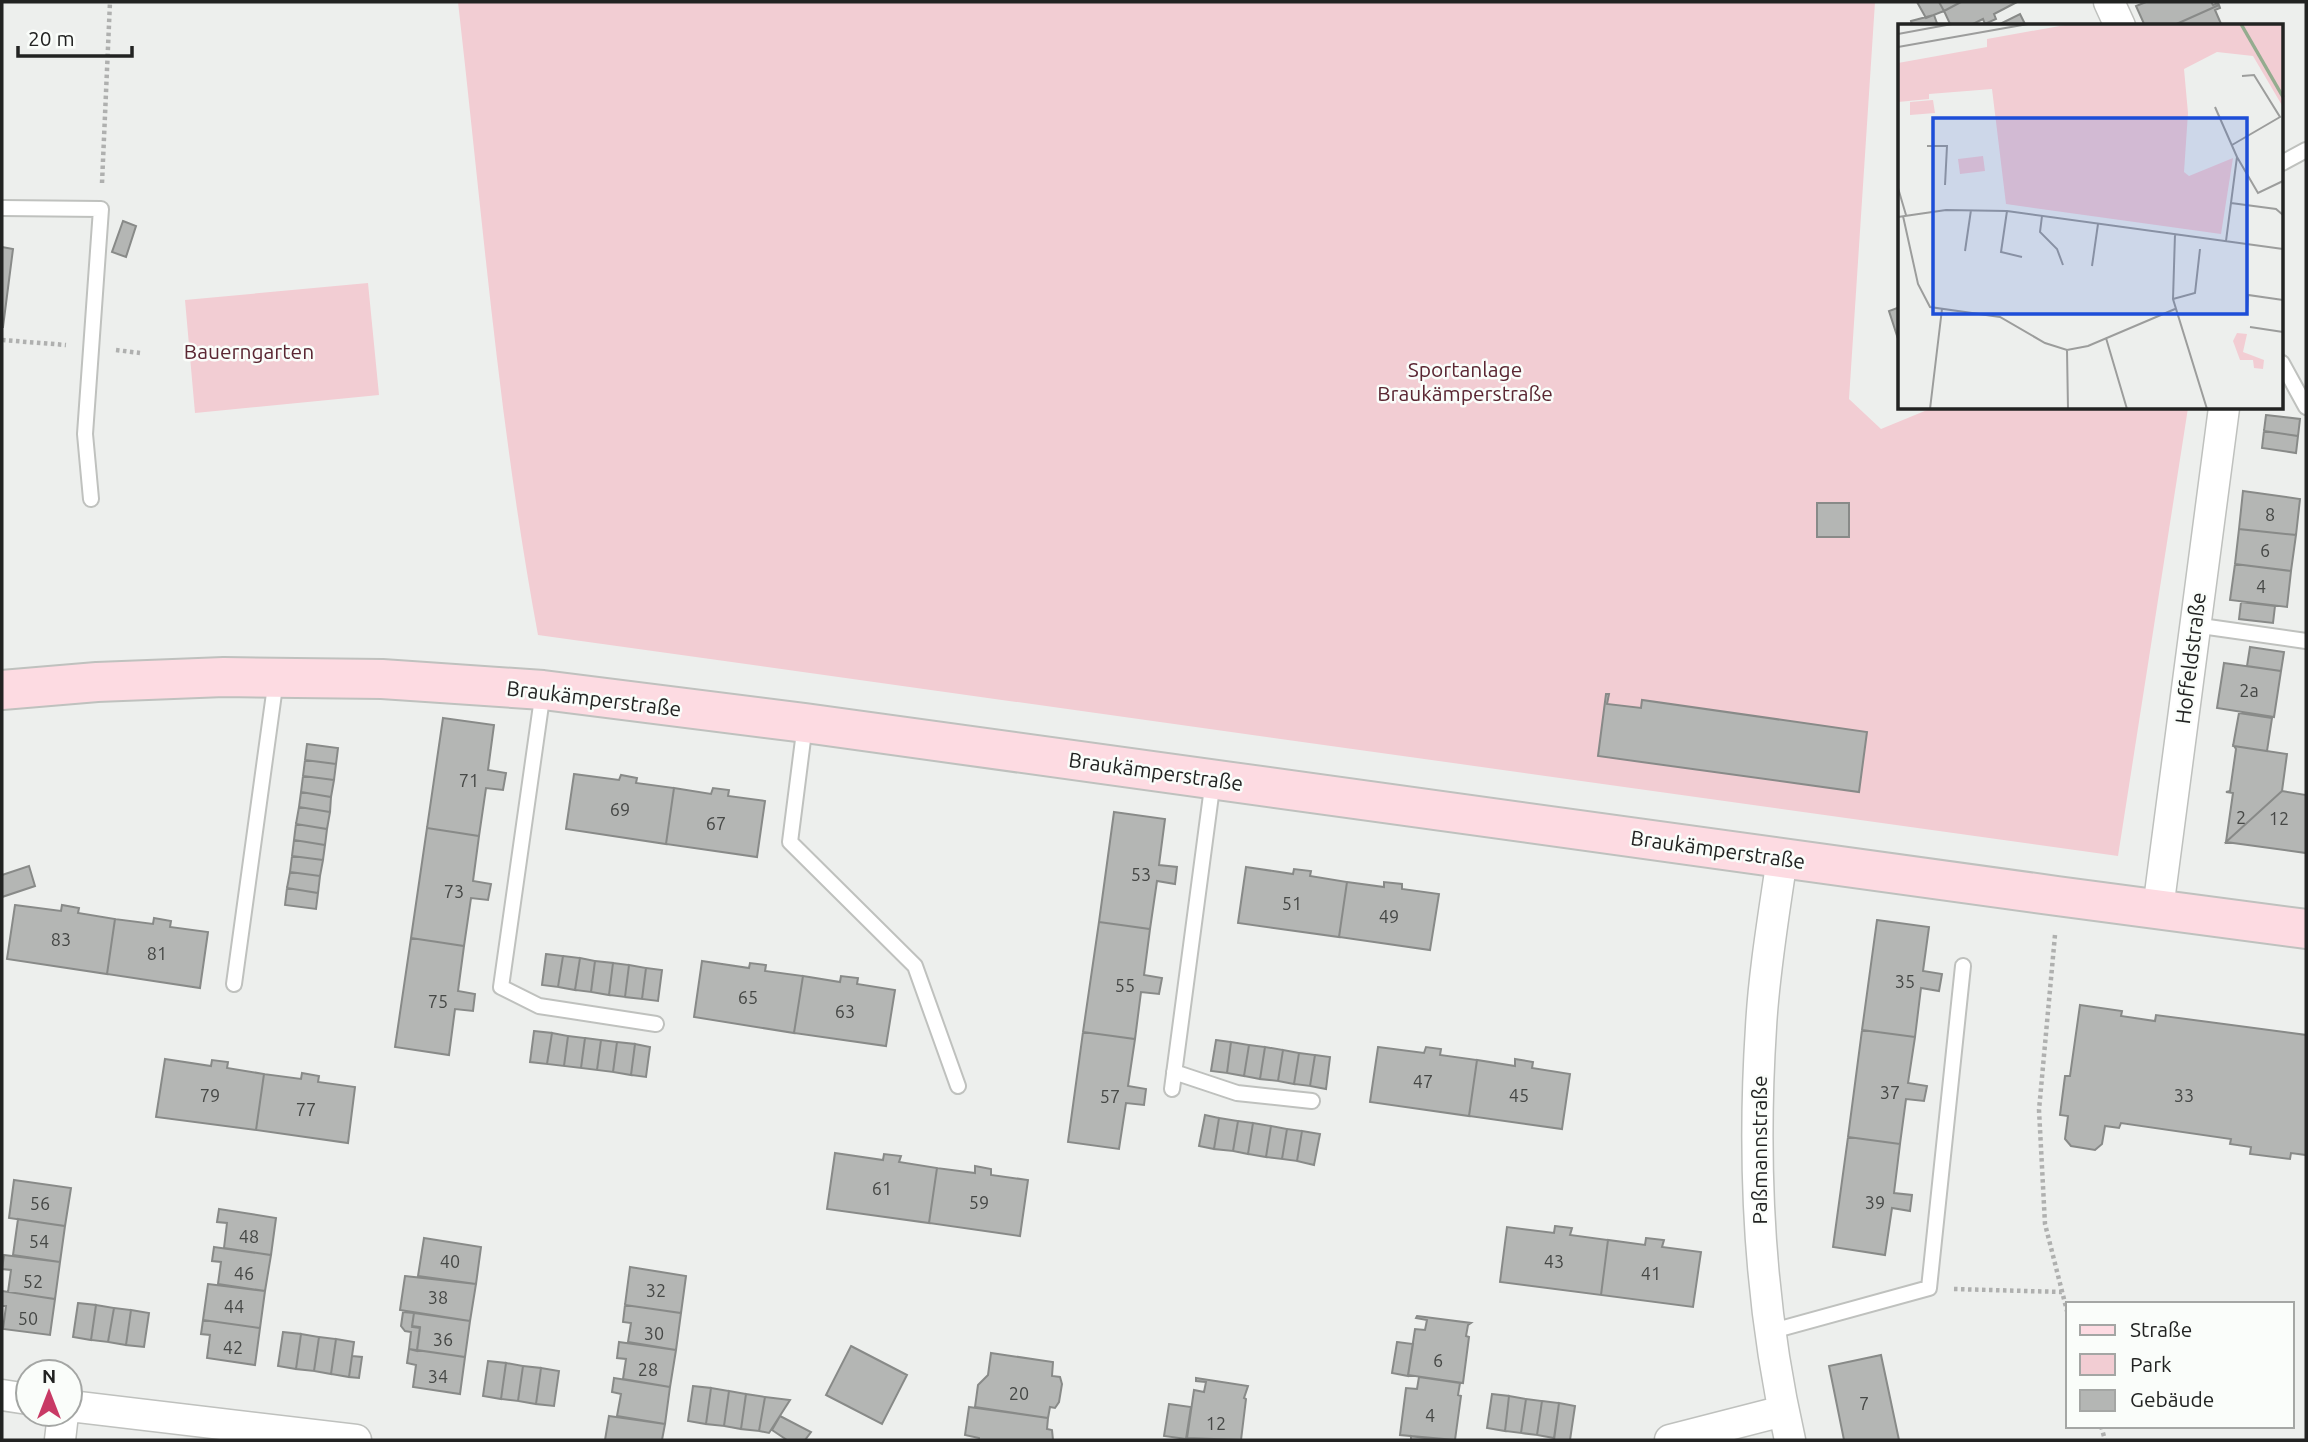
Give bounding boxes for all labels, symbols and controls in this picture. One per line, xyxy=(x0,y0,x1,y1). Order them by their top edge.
scale bar xyxy=(18,14,131,58)
inset map xyxy=(1898,24,2284,410)
text: 20 m xyxy=(28,26,75,50)
park label: Bauerngarten xyxy=(184,339,314,363)
park label: Sportanlage Braukämperstraße xyxy=(1377,357,1553,405)
house number: 8 xyxy=(2265,504,2275,524)
house number: 6 xyxy=(2260,540,2270,560)
house number: 4 xyxy=(2256,576,2266,596)
street label: Hoffeldstraße xyxy=(2170,591,2210,725)
street label: Braukämperstraße xyxy=(505,675,683,721)
house number: 2a xyxy=(2239,680,2259,700)
street label: Braukämperstraße xyxy=(1067,747,1245,795)
house number: 71 xyxy=(459,770,479,790)
house number: 69 xyxy=(610,799,630,819)
house number: 2 xyxy=(2236,807,2246,827)
house number: 12 xyxy=(2269,808,2289,828)
house number: 67 xyxy=(706,813,726,833)
street label: Braukämperstraße xyxy=(1629,825,1807,873)
house number: 53 xyxy=(1131,864,1151,884)
house number: 73 xyxy=(444,881,464,901)
house number: 51 xyxy=(1282,893,1302,913)
house number: 49 xyxy=(1379,906,1399,926)
house number: 83 xyxy=(51,929,71,949)
house number: 81 xyxy=(147,943,167,963)
house number: 35 xyxy=(1895,971,1915,991)
house number: 55 xyxy=(1115,975,1135,995)
house number: 65 xyxy=(738,987,758,1007)
house number: 75 xyxy=(428,991,448,1011)
house number: 63 xyxy=(835,1001,855,1021)
house number: 47 xyxy=(1413,1071,1433,1091)
street label: Paßmannstraße xyxy=(1747,1075,1771,1225)
house number: 37 xyxy=(1880,1082,1900,1102)
house number: 79 xyxy=(200,1085,220,1105)
house number: 45 xyxy=(1509,1085,1529,1105)
house number: 33 xyxy=(2174,1085,2194,1105)
house number: 57 xyxy=(1100,1086,1120,1106)
house number: 77 xyxy=(296,1099,316,1119)
house number: 61 xyxy=(872,1178,892,1198)
house number: 59 xyxy=(969,1192,989,1212)
house number: 39 xyxy=(1865,1192,1885,1212)
house number: 56 xyxy=(30,1193,50,1213)
house number: 48 xyxy=(239,1226,259,1246)
house number: 54 xyxy=(29,1231,49,1251)
house number: 40 xyxy=(440,1251,460,1271)
house number: 43 xyxy=(1544,1251,1564,1271)
house number: 46 xyxy=(234,1263,254,1283)
house number: 41 xyxy=(1641,1263,1661,1283)
house number: 52 xyxy=(23,1271,43,1291)
house number: 32 xyxy=(646,1280,666,1300)
house number: 38 xyxy=(428,1287,448,1307)
house number: 44 xyxy=(224,1296,244,1316)
legend xyxy=(2066,1302,2294,1428)
house number: 50 xyxy=(18,1308,38,1328)
text: Straße xyxy=(2130,1317,2192,1341)
house number: 30 xyxy=(644,1323,664,1343)
house number: 36 xyxy=(433,1329,453,1349)
house number: 42 xyxy=(223,1337,243,1357)
house number: 6 xyxy=(1433,1350,1443,1370)
text: Park xyxy=(2130,1352,2172,1376)
north arrow xyxy=(14,1358,84,1428)
house number: 28 xyxy=(638,1359,658,1379)
text: N xyxy=(42,1365,56,1387)
house number: 34 xyxy=(428,1366,448,1386)
house number: 20 xyxy=(1009,1383,1029,1403)
text: Gebäude xyxy=(2130,1387,2214,1411)
house number: 7 xyxy=(1859,1393,1869,1413)
house number: 4 xyxy=(1425,1405,1435,1425)
house number: 12 xyxy=(1206,1413,1226,1433)

